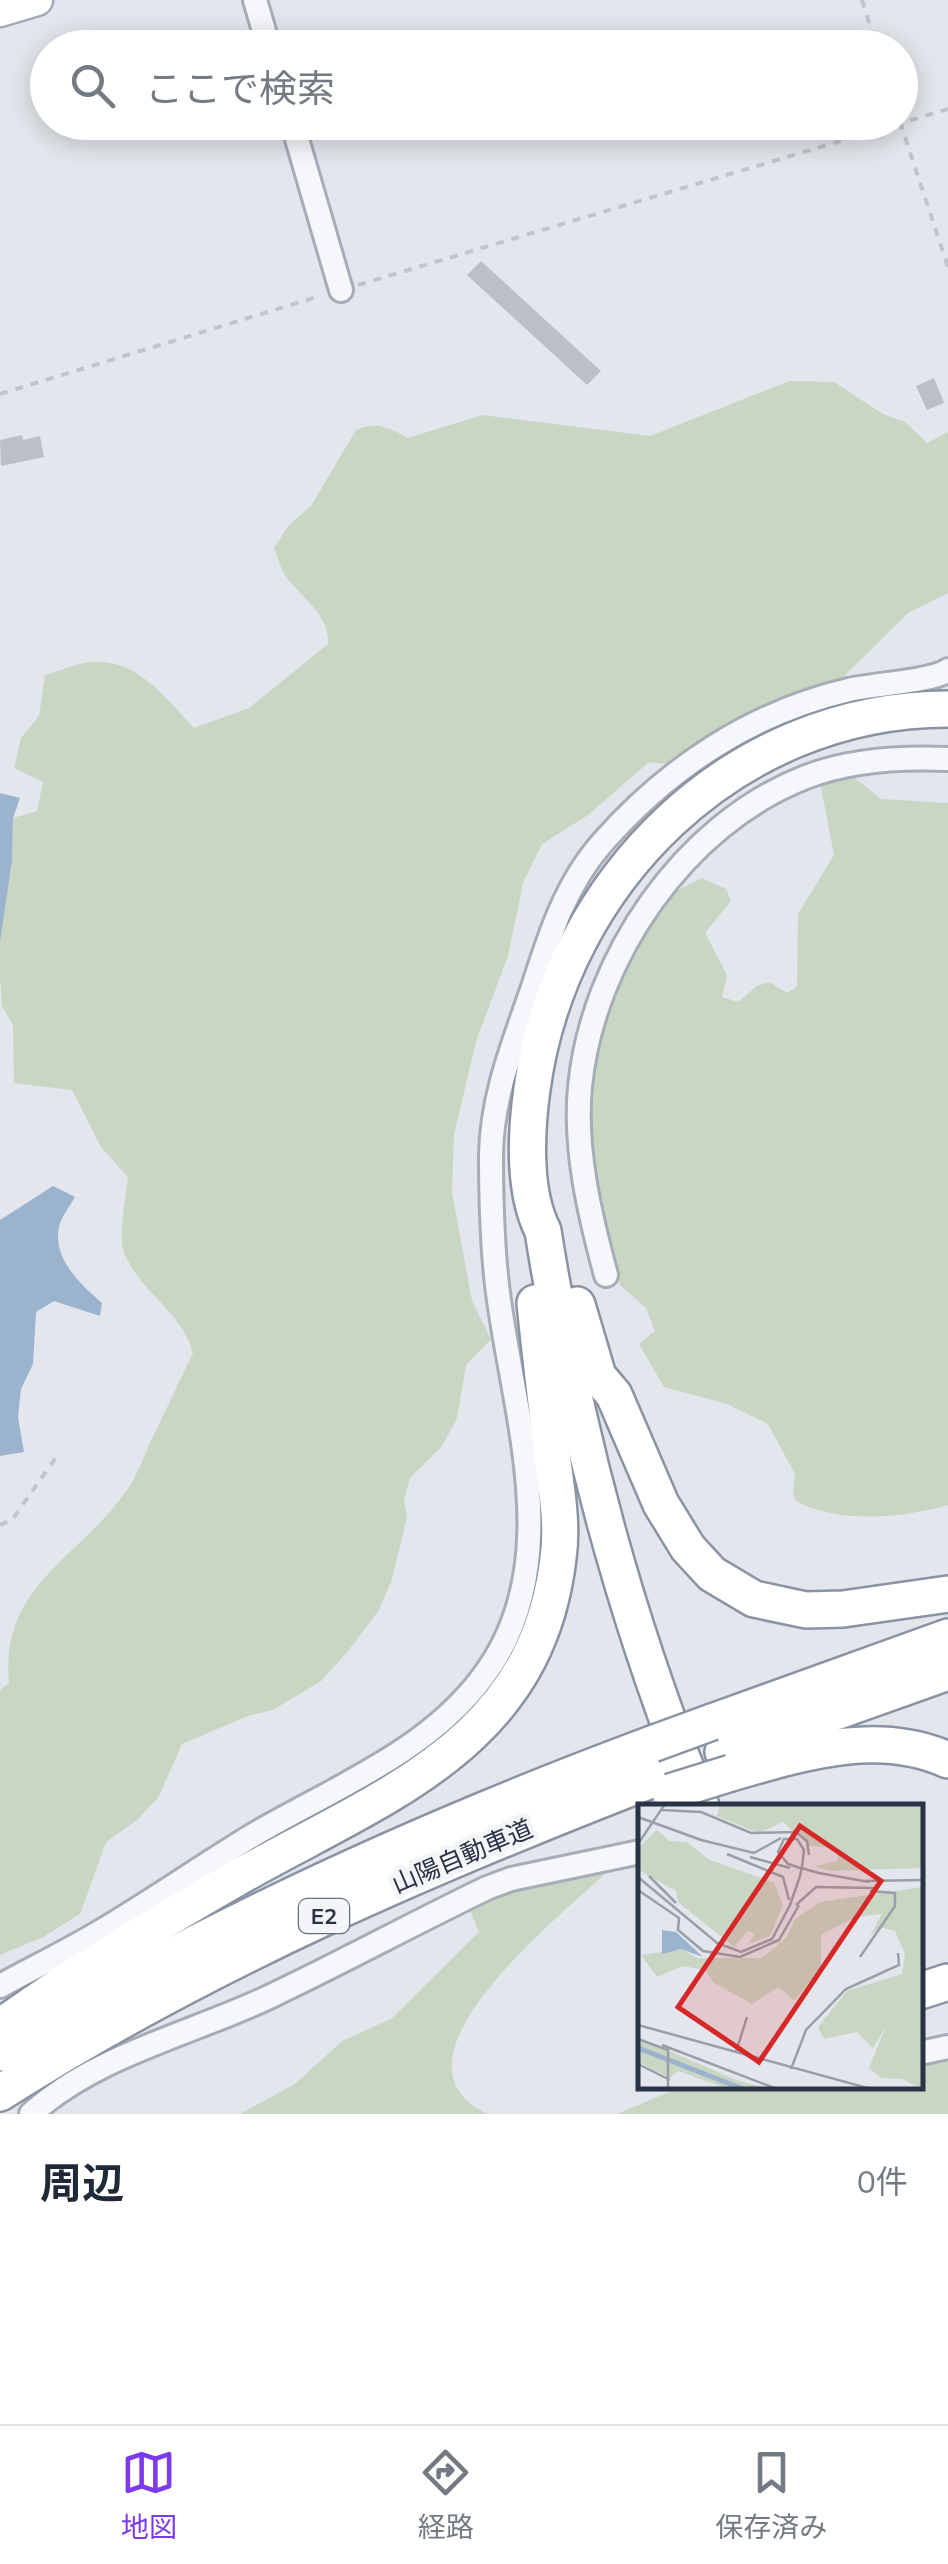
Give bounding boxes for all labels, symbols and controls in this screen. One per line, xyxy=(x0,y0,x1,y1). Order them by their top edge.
search box xyxy=(30,30,918,140)
icon: search xyxy=(65,58,120,113)
text: ここで検索 xyxy=(145,64,335,112)
inset map xyxy=(638,1804,923,2089)
street label: 山陽自動車道 xyxy=(387,1812,537,1899)
road number: E2 xyxy=(299,1899,349,1933)
text: 周辺 xyxy=(40,2156,124,2209)
text: 0件 xyxy=(857,2161,908,2201)
tab: 地図 xyxy=(121,2445,177,2545)
tab: 経路 xyxy=(418,2445,474,2545)
tab: 保存済み xyxy=(715,2445,827,2545)

